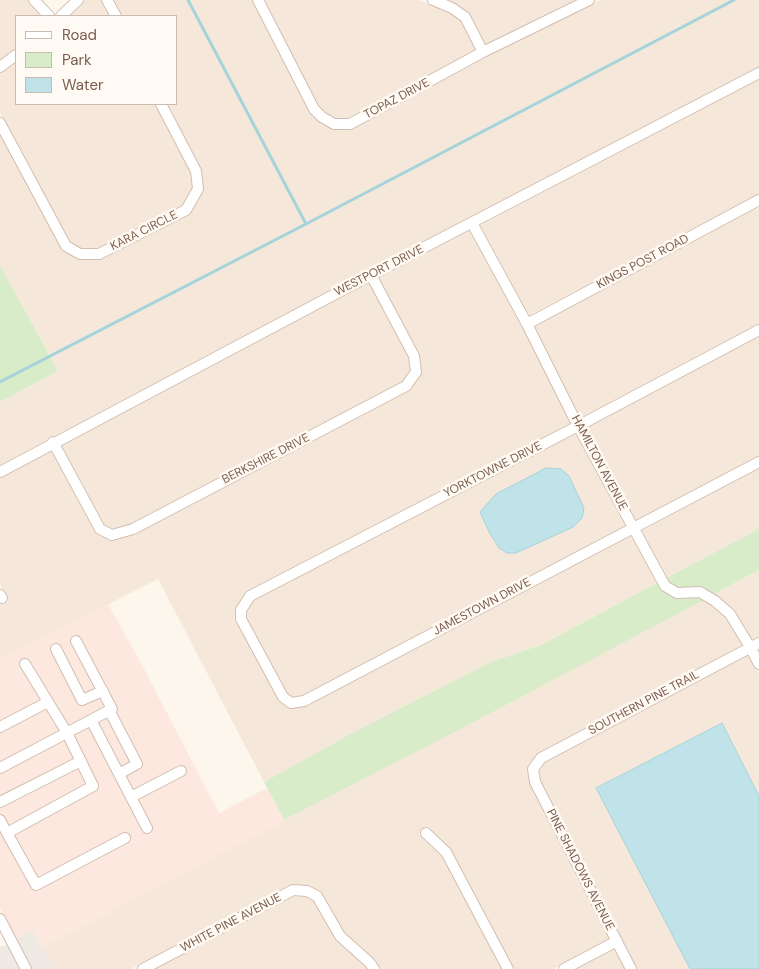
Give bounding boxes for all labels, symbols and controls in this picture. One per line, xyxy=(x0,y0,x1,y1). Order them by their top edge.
legend xyxy=(15,15,178,105)
text: Road xyxy=(62,25,97,45)
text: Park xyxy=(62,50,92,70)
text: Water xyxy=(62,75,103,95)
street label: TOPAZ DRIVE xyxy=(362,76,432,122)
street label: KARA CIRCLE xyxy=(108,208,180,254)
street label: KINGS POST ROAD xyxy=(594,232,692,292)
street label: WESTPORT DRIVE xyxy=(332,242,426,300)
street label: HAMILTON AVENUE xyxy=(568,413,630,513)
street label: BERKSHIRE DRIVE xyxy=(220,431,312,487)
street label: YORKTOWNE DRIVE xyxy=(442,439,544,501)
street label: JAMESTOWN DRIVE xyxy=(431,575,533,639)
street label: SOUTHERN PINE TRAIL xyxy=(586,668,702,738)
street label: PINE SHADOWS AVENUE xyxy=(543,807,617,933)
street label: WHITE PINE AVENUE xyxy=(178,890,284,956)

